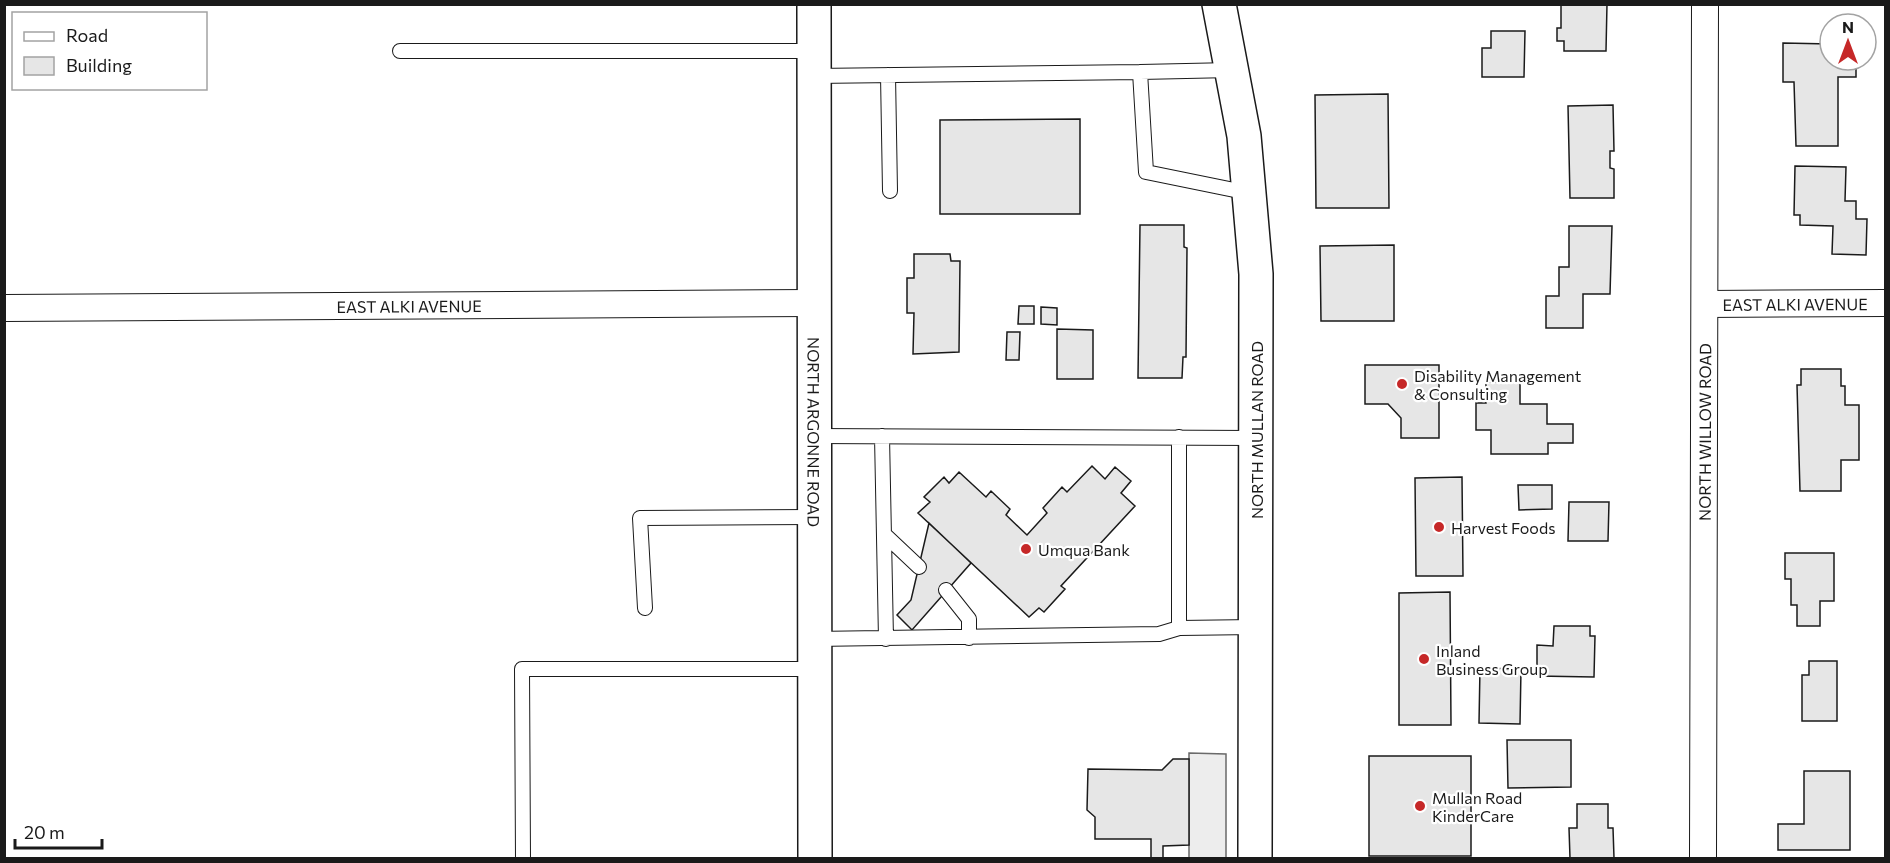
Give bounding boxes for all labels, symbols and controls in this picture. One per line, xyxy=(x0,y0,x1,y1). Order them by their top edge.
legend xyxy=(12,12,207,90)
north arrow xyxy=(1818,12,1878,72)
text: N xyxy=(1842,17,1854,36)
text: Road xyxy=(66,24,108,46)
text: Building xyxy=(66,54,132,76)
street label: EAST ALKI AVENUE xyxy=(1722,294,1868,313)
street label: EAST ALKI AVENUE xyxy=(336,296,482,315)
street label: NORTH ARGONNE ROAD xyxy=(805,337,824,527)
street label: NORTH MULLAN ROAD xyxy=(1247,341,1266,519)
street label: NORTH WILLOW ROAD xyxy=(1694,343,1714,521)
place label: Disability Management & Consulting xyxy=(1414,366,1582,403)
marker: Disability Management & Consulting xyxy=(1395,377,1409,391)
place label: Harvest Foods xyxy=(1451,518,1555,537)
marker: Harvest Foods xyxy=(1432,520,1446,534)
place label: Umqua Bank xyxy=(1038,540,1130,559)
marker: Umqua Bank xyxy=(1019,542,1033,556)
place label: Inland Business Group xyxy=(1436,641,1548,678)
marker: Inland Business Group xyxy=(1417,652,1431,666)
place label: Mullan Road KinderCare xyxy=(1432,788,1522,825)
marker: Mullan Road KinderCare xyxy=(1413,799,1427,813)
scale bar xyxy=(15,812,102,850)
text: 20 m xyxy=(24,821,65,843)

